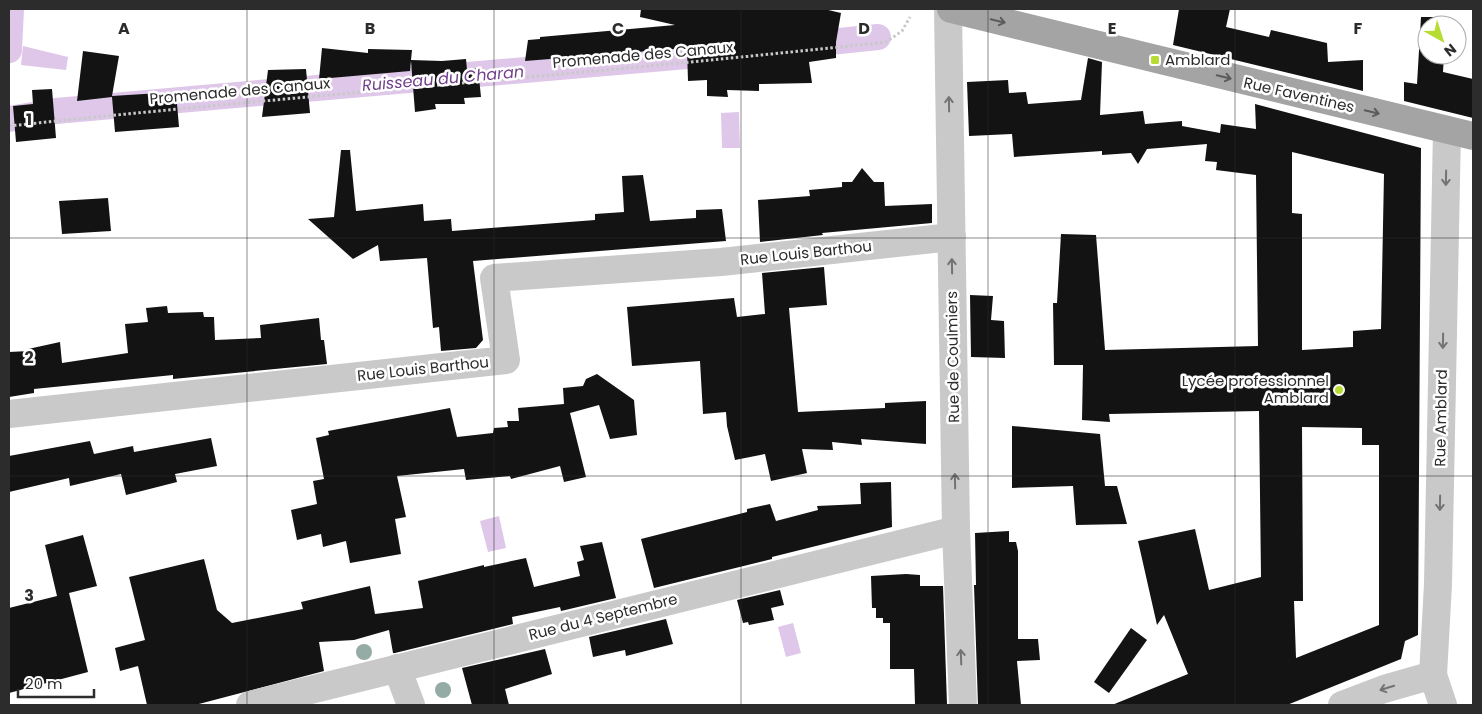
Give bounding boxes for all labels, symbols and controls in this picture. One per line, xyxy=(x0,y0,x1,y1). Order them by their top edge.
north arrow xyxy=(1417,15,1467,65)
one-way arrow xyxy=(990,16,1006,26)
text: A xyxy=(118,17,130,40)
text: B xyxy=(365,17,375,40)
text: C xyxy=(612,17,624,40)
text: D xyxy=(858,17,870,40)
text: E xyxy=(1108,17,1116,40)
text: F xyxy=(1354,17,1363,40)
street label: Promenade des Canaux xyxy=(552,36,734,73)
text: N xyxy=(1440,39,1461,61)
place label: Amblard xyxy=(1165,49,1230,70)
marker: Amblard xyxy=(1149,54,1161,66)
water label: Ruisseau du Charan xyxy=(361,60,525,97)
street label: Promenade des Canaux xyxy=(149,72,331,109)
street label: Rue Faventines xyxy=(1242,72,1357,117)
one-way arrow xyxy=(1215,73,1231,82)
one-way arrow xyxy=(944,96,954,112)
text: 1 xyxy=(26,108,32,131)
one-way arrow xyxy=(1363,108,1379,117)
one-way arrow xyxy=(1441,170,1451,186)
street label: Rue Louis Barthou xyxy=(739,235,873,270)
one-way arrow xyxy=(947,258,957,274)
street label: Rue de Coulmiers xyxy=(941,291,964,423)
one-way arrow xyxy=(1438,332,1448,349)
text: 2 xyxy=(24,346,34,369)
street label: Rue Louis Barthou xyxy=(356,351,490,386)
street label: Rue Amblard xyxy=(1429,369,1452,467)
place label: Lycée professionnel Amblard xyxy=(1182,370,1329,408)
marker: Lycée professionnel Amblard xyxy=(1333,384,1345,396)
one-way arrow xyxy=(950,473,960,490)
one-way arrow xyxy=(1435,495,1445,511)
text: 3 xyxy=(24,584,34,607)
street label: Rue du 4 Septembre xyxy=(526,588,680,645)
one-way arrow xyxy=(956,649,966,665)
scale bar xyxy=(18,666,94,698)
text: 20 m xyxy=(25,673,63,694)
one-way arrow xyxy=(1379,684,1395,693)

